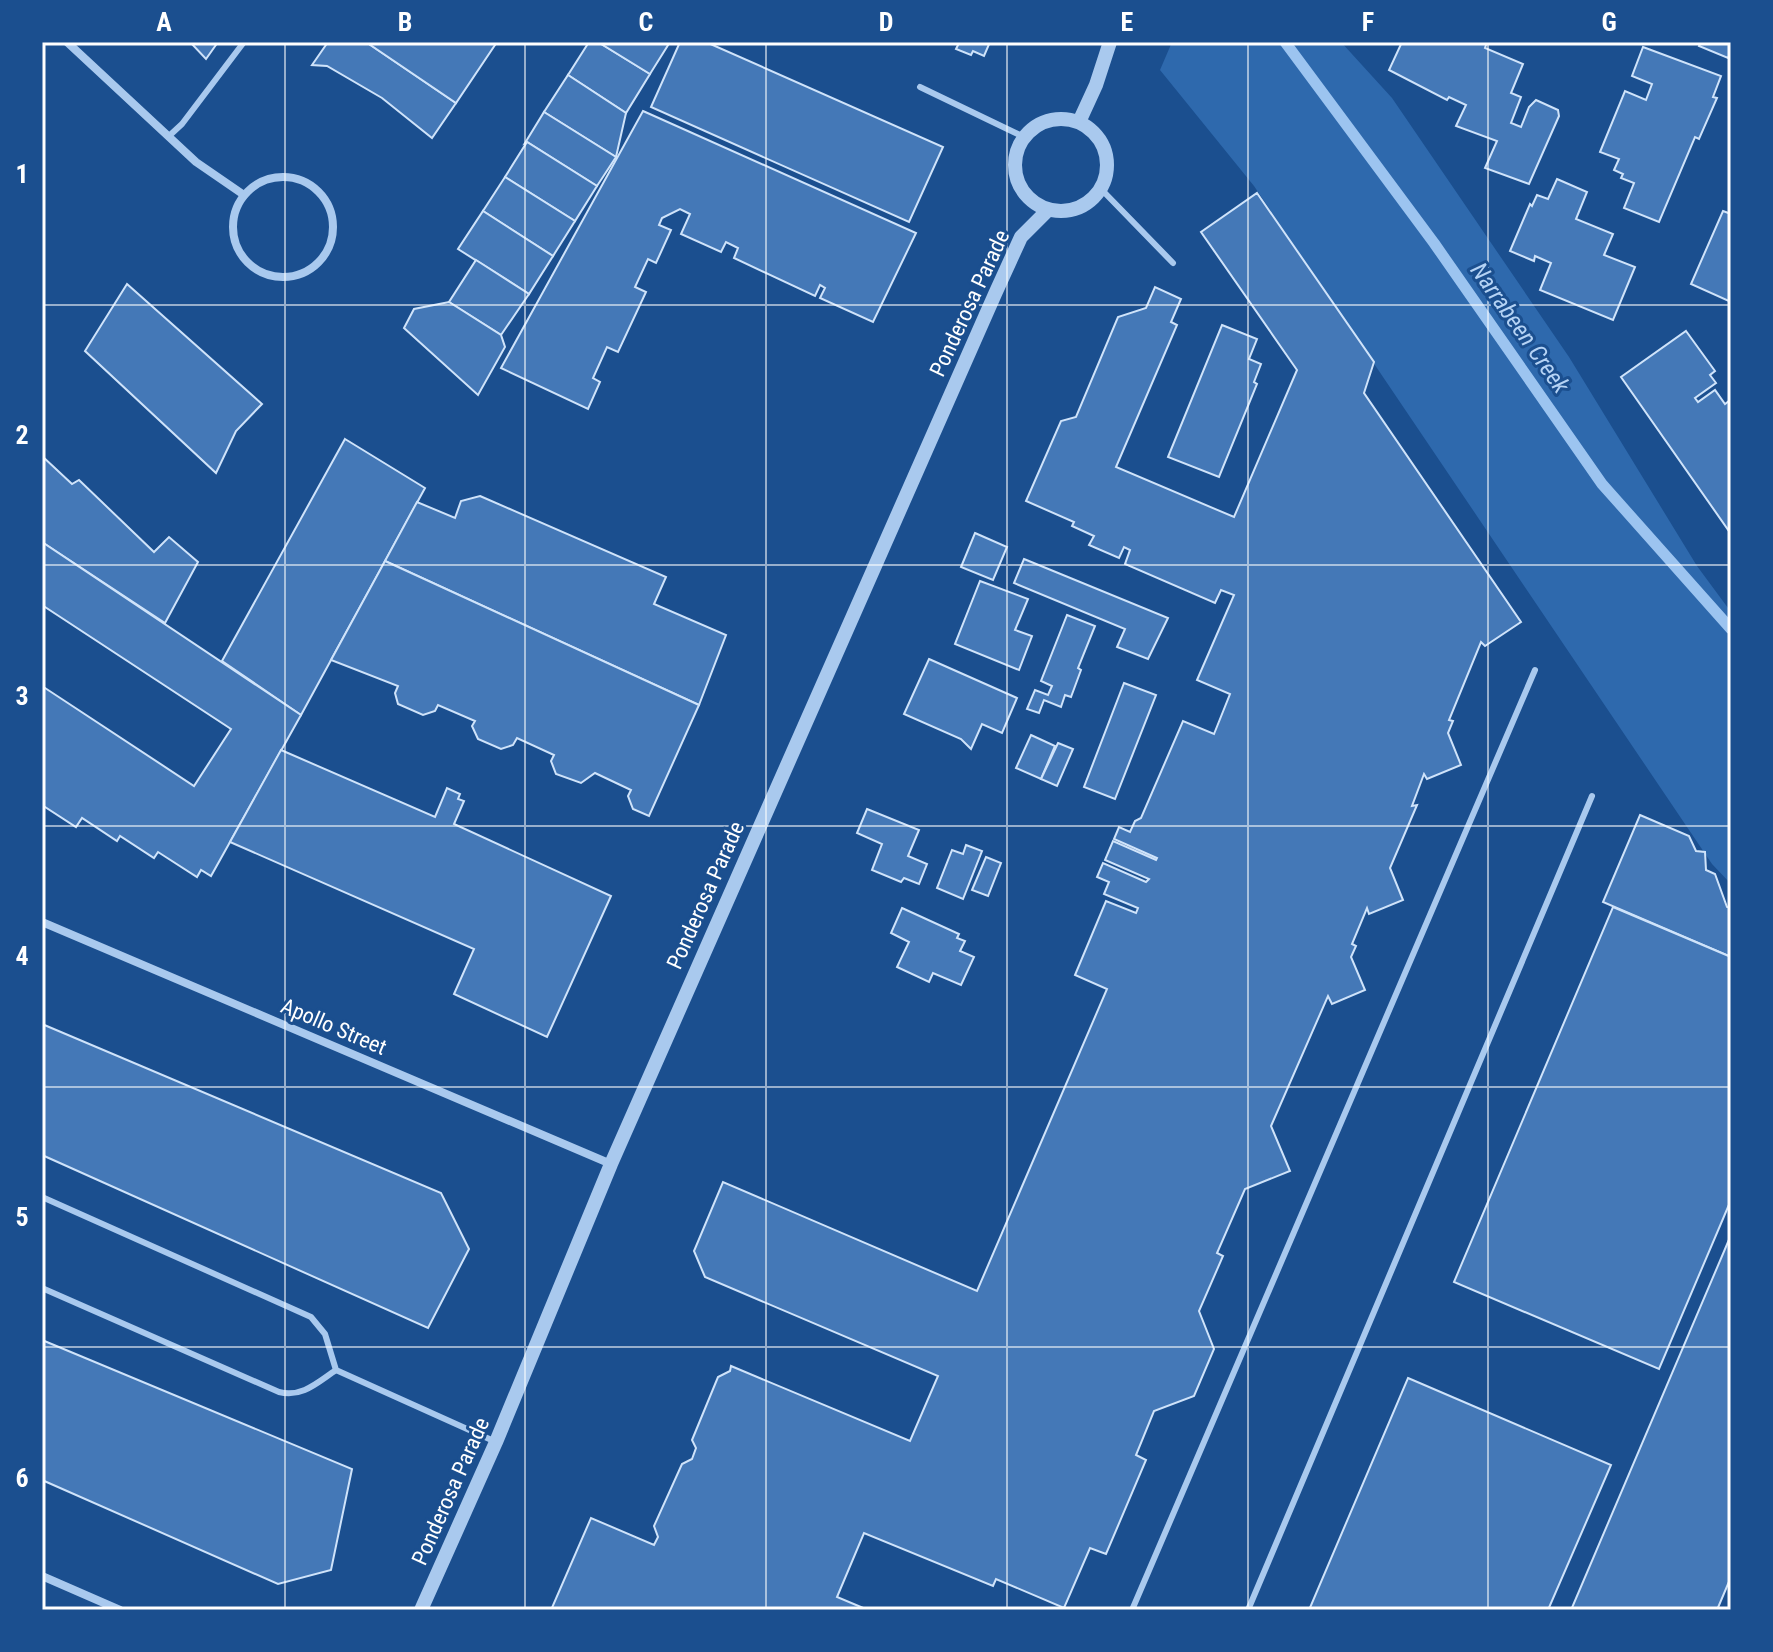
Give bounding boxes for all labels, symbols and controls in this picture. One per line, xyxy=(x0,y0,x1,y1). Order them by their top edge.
text: A xyxy=(156,7,172,37)
text: B xyxy=(398,7,412,37)
text: C xyxy=(639,7,654,37)
text: D xyxy=(879,7,893,37)
text: E xyxy=(1121,7,1134,37)
text: F xyxy=(1362,7,1374,37)
text: G xyxy=(1601,7,1617,37)
text: 1 xyxy=(15,159,29,189)
street label: Ponderosa Parade xyxy=(925,226,1014,380)
water label: Narrabeen Creek xyxy=(1465,257,1576,399)
text: 2 xyxy=(15,420,29,450)
text: 3 xyxy=(15,681,29,711)
street label: Ponderosa Parade xyxy=(662,818,749,973)
text: 4 xyxy=(15,941,29,971)
street label: Apollo Street xyxy=(277,993,390,1060)
text: 5 xyxy=(15,1202,29,1232)
street label: Ponderosa Parade xyxy=(407,1414,494,1569)
text: 6 xyxy=(15,1463,29,1493)

